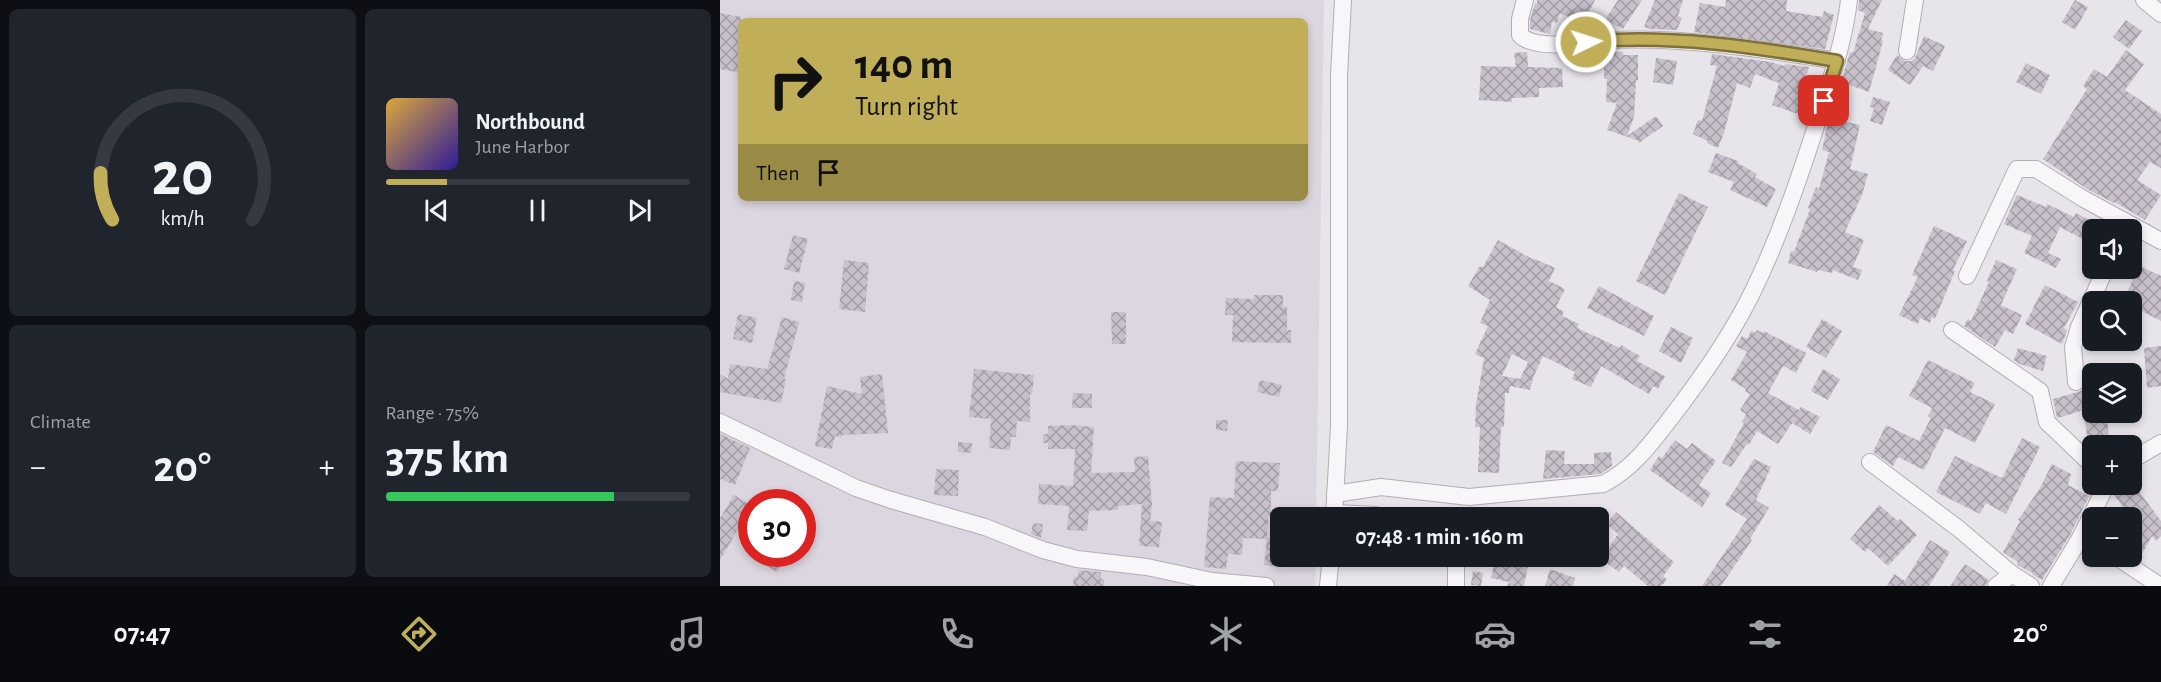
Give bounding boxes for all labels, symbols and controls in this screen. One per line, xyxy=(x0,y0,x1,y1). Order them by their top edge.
position arrow xyxy=(1554,10,1618,74)
icon: right xyxy=(756,42,834,120)
text: 140 m xyxy=(855,44,953,86)
pin xyxy=(1798,75,1849,126)
icon: arrive xyxy=(1807,84,1840,117)
text: Turn right xyxy=(855,93,958,120)
text: Northbound xyxy=(476,111,585,133)
text: June Harbor xyxy=(476,137,570,157)
text: 20 xyxy=(151,144,213,206)
icon: arrive xyxy=(812,156,845,189)
text: Then xyxy=(756,162,800,184)
icon: previous xyxy=(420,194,453,227)
icon: pause xyxy=(521,194,554,227)
icon: next xyxy=(623,194,656,227)
text: km/h xyxy=(160,208,204,229)
map controls xyxy=(2082,219,2142,567)
button: sound xyxy=(2082,219,2142,279)
button: search xyxy=(2082,291,2142,351)
button: layers xyxy=(2082,363,2142,423)
text: Range · 75% xyxy=(386,403,479,423)
text: Climate xyxy=(30,412,91,432)
button: + xyxy=(2082,435,2142,495)
text: 375 km xyxy=(386,436,509,481)
text: 20° xyxy=(153,445,211,490)
text: − xyxy=(30,451,46,484)
text: + xyxy=(319,451,334,484)
speed limit sign: 30 xyxy=(738,489,816,567)
button: − xyxy=(2082,507,2142,567)
text: 07:48 · 1 min · 160 m xyxy=(1355,526,1524,548)
icon: directions xyxy=(398,613,440,655)
icon: music xyxy=(667,613,709,655)
icon: phone xyxy=(936,613,978,655)
icon: climate xyxy=(1205,613,1247,655)
icon: car xyxy=(1474,613,1516,655)
icon: filters xyxy=(1744,613,1786,655)
text: 07:47 xyxy=(114,620,171,647)
text: 20° xyxy=(2013,620,2047,647)

